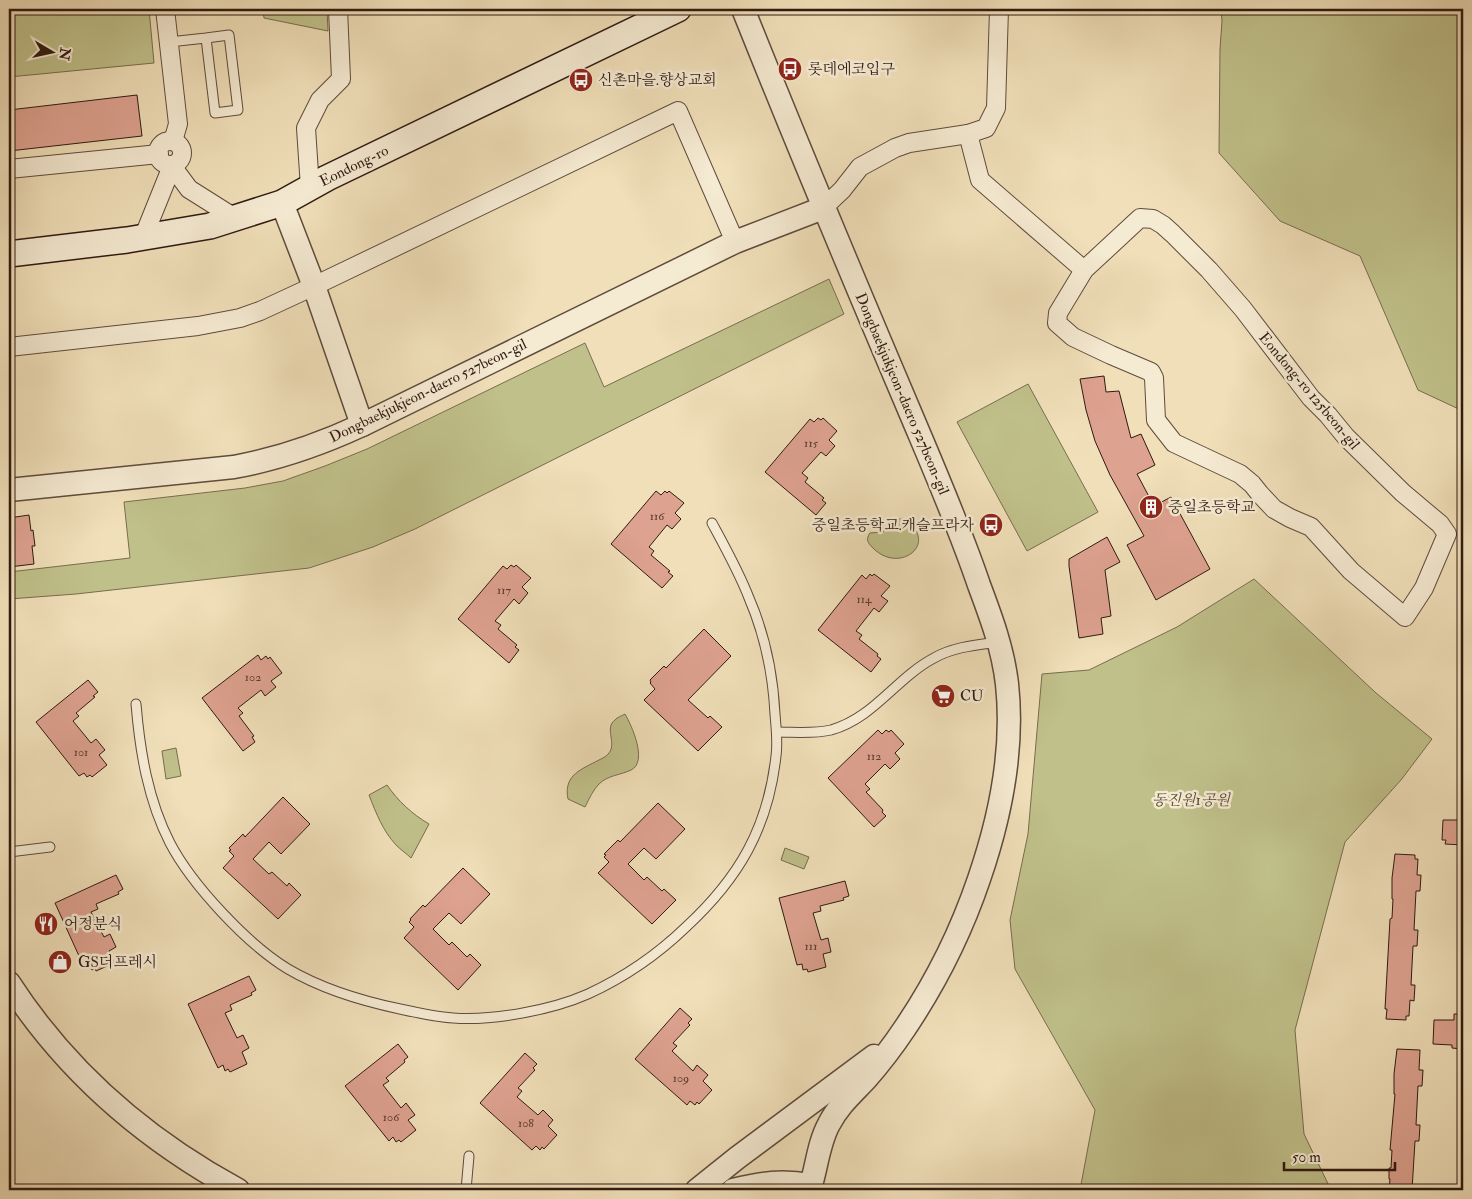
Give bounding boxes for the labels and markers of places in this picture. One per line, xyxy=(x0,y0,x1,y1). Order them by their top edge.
bus stop icon: 롯데에코입구 xyxy=(777,56,803,82)
place label: 롯데에코입구 xyxy=(808,60,895,79)
bus stop icon: 신촌마을.향상교회 xyxy=(568,67,594,93)
place label: 신촌마을.향상교회 xyxy=(598,71,717,90)
building icon: 중일초등학교 xyxy=(1138,494,1164,520)
place label: 중일초등학교 xyxy=(1168,498,1255,517)
bus stop icon: 중일초등학교.캐슬프라자 xyxy=(978,512,1004,538)
place label: 중일초등학교.캐슬프라자 xyxy=(812,516,975,535)
supermarket icon: CU xyxy=(930,683,956,709)
place label: CU xyxy=(960,687,984,706)
restaurant icon: 어정분식 xyxy=(33,911,59,937)
place label: 어정분식 xyxy=(64,915,122,934)
shop icon: GS더프레시 xyxy=(47,949,73,975)
place label: GS더프레시 xyxy=(78,953,157,972)

